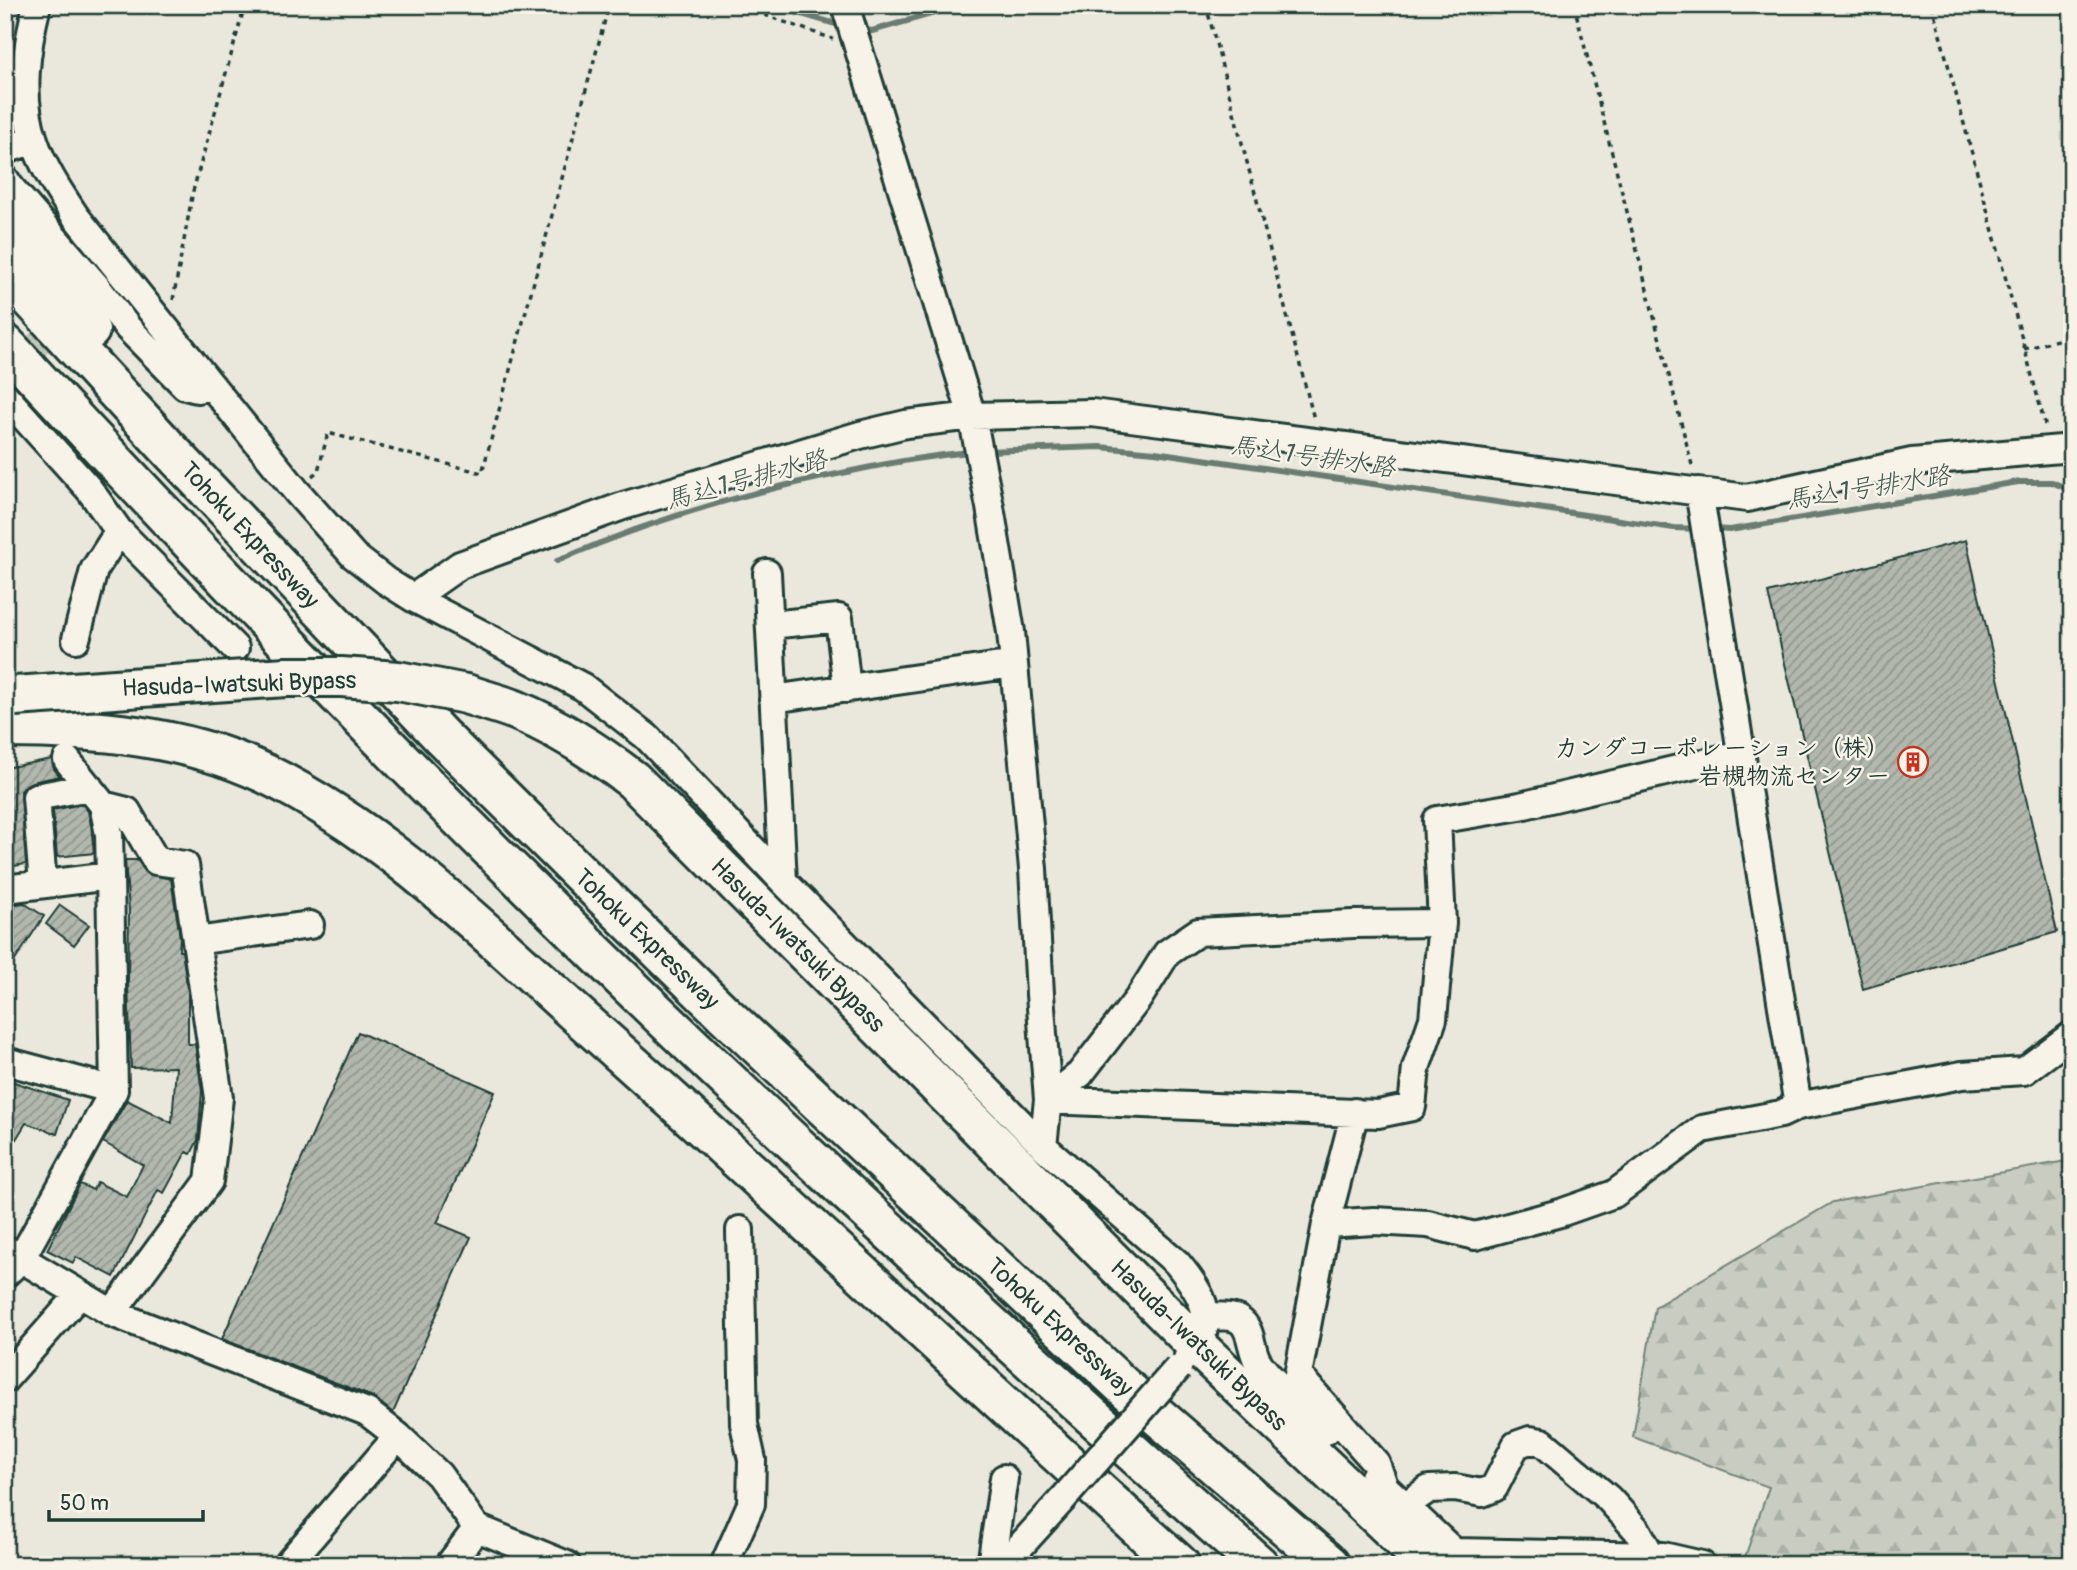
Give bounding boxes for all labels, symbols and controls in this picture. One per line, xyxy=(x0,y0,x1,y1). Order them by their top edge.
water label: 馬込1号排水路 xyxy=(1228,430,1399,485)
water label: 馬込1号排水路 xyxy=(662,442,833,517)
street label: Tohoku Expressway xyxy=(174,456,325,615)
water label: 馬込1号排水路 xyxy=(1784,459,1955,517)
street label: Hasuda-Iwatsuki Bypass xyxy=(121,666,357,703)
place label: カンダコーポレーション（株） 岩槻物流センター xyxy=(1554,734,1890,791)
building icon: カンダコーポレーション（株） 岩槻物流センター xyxy=(1896,745,1930,779)
street label: Hasuda-Iwatsuki Bypass xyxy=(704,852,891,1039)
street label: Tohoku Expressway xyxy=(568,863,725,1016)
street label: Tohoku Expressway xyxy=(980,1252,1139,1403)
street label: Hasuda-Iwatsuki Bypass xyxy=(1104,1253,1293,1437)
scale bar xyxy=(49,1479,203,1523)
text: 50 m xyxy=(60,1490,109,1517)

